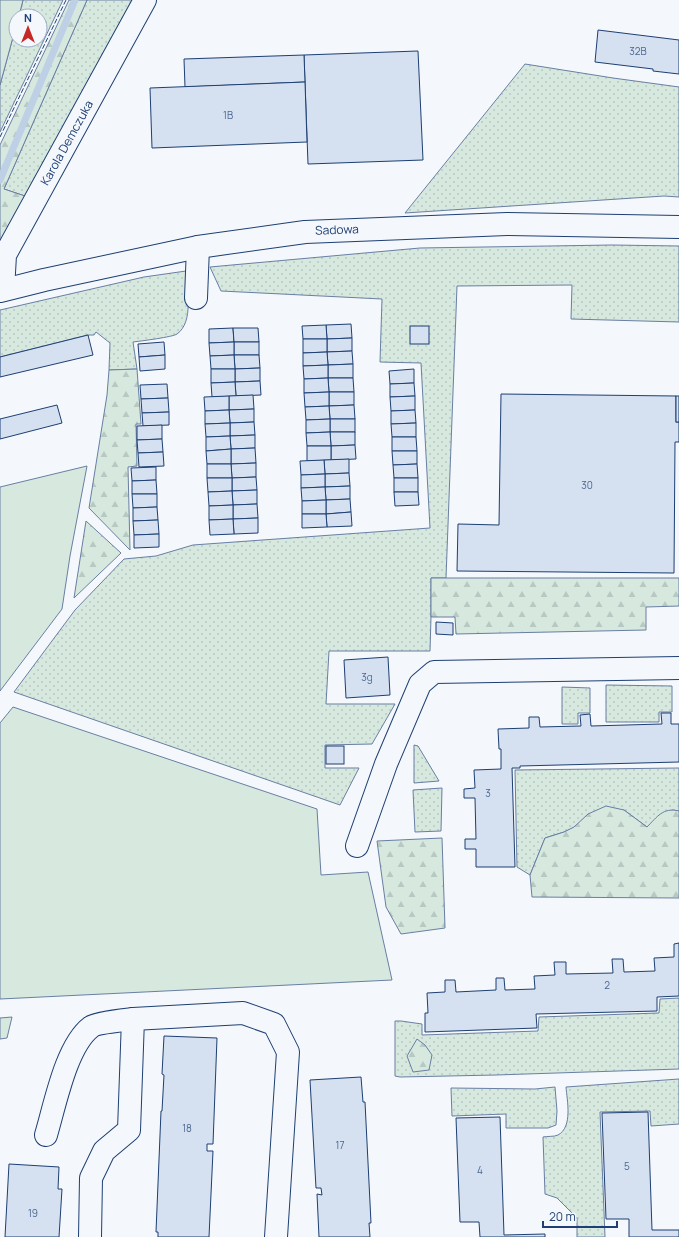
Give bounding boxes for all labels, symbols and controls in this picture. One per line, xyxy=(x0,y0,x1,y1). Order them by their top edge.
north arrow xyxy=(8,8,48,48)
text: N xyxy=(24,10,32,25)
house number: 32B xyxy=(629,44,647,58)
street label: Karola Demczuka xyxy=(36,97,97,188)
house number: 1B xyxy=(223,108,233,122)
street label: Sadowa xyxy=(315,220,359,239)
house number: 30 xyxy=(581,478,593,492)
house number: 3g xyxy=(361,670,373,684)
house number: 3 xyxy=(485,786,491,800)
house number: 2 xyxy=(604,978,610,992)
house number: 18 xyxy=(182,1121,192,1135)
house number: 17 xyxy=(336,1138,344,1152)
house number: 5 xyxy=(624,1159,630,1173)
house number: 4 xyxy=(477,1163,483,1177)
scale bar xyxy=(543,1203,617,1229)
house number: 19 xyxy=(28,1206,38,1220)
text: 20 m xyxy=(549,1208,576,1225)

